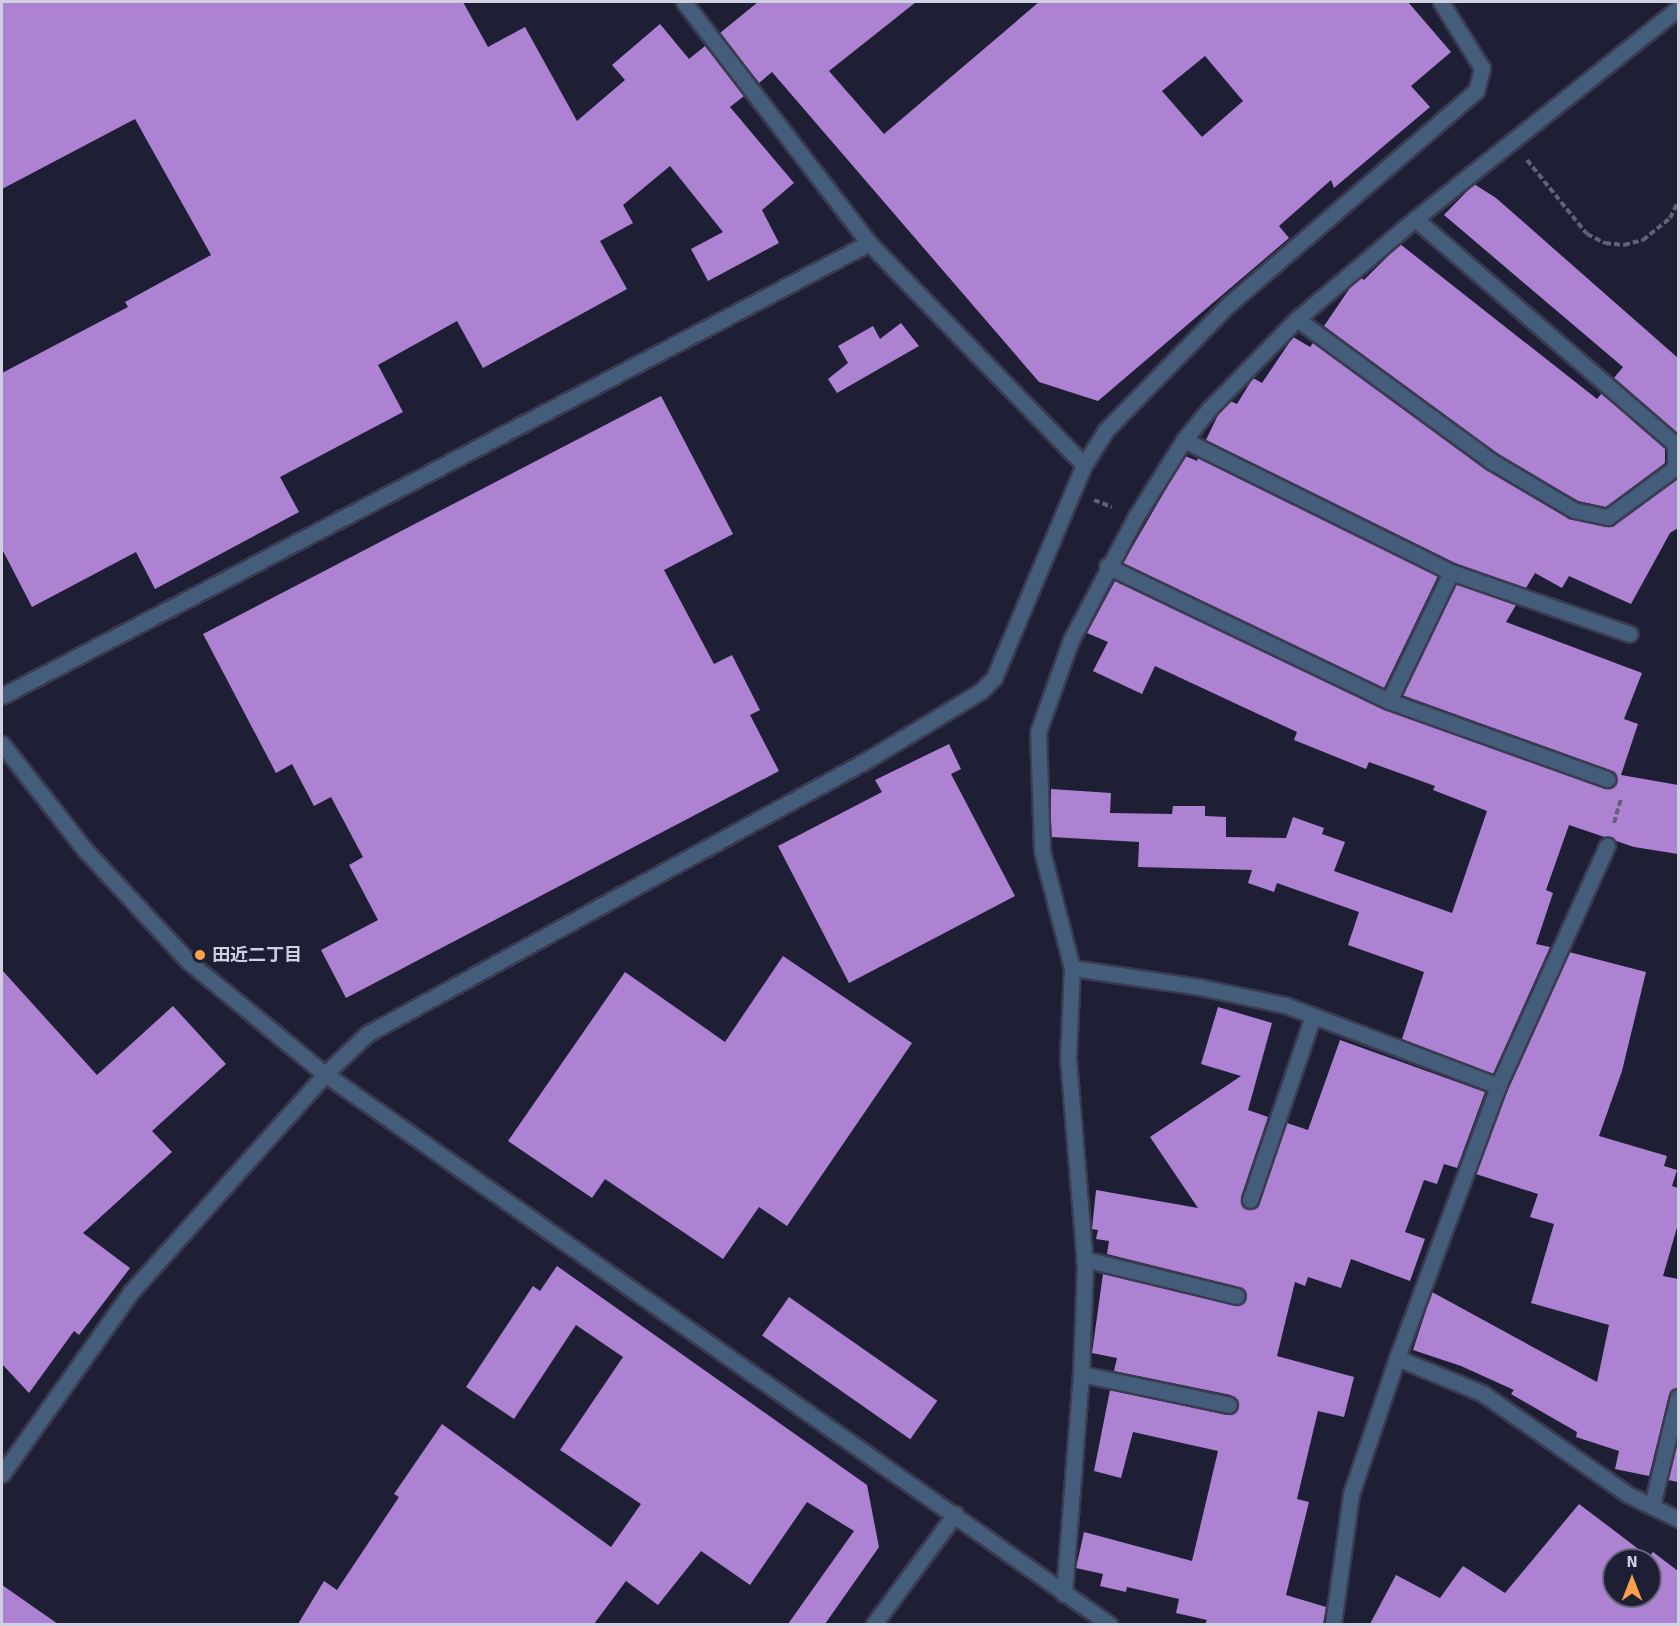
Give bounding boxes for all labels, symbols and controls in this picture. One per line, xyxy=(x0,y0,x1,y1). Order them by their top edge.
place label: 田近二丁目 xyxy=(212,944,302,966)
marker: 田近二丁目 xyxy=(193,948,207,962)
north arrow xyxy=(1602,1548,1662,1608)
text: N xyxy=(1626,1552,1638,1572)

